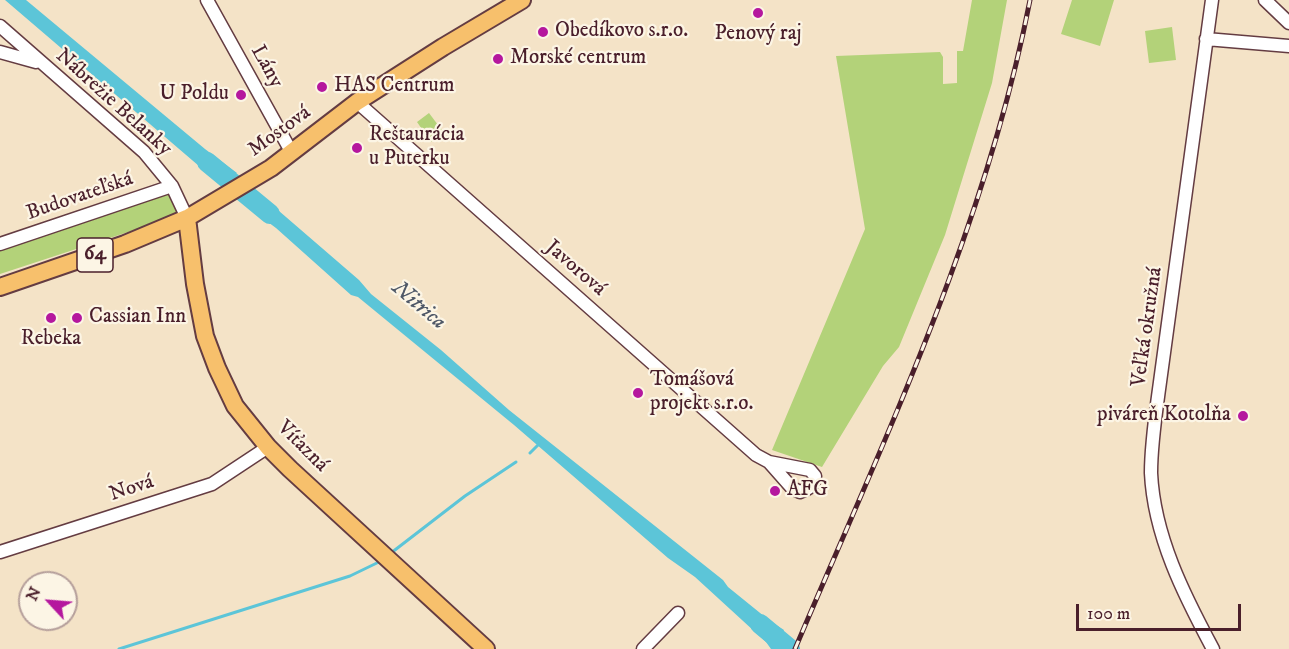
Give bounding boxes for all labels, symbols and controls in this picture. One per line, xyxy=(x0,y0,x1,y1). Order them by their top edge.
marker: Penový raj xyxy=(751,6,765,20)
place label: Obedíkovo s.r.o. xyxy=(555,19,688,45)
place label: Penový raj xyxy=(714,22,802,48)
marker: Obedíkovo s.r.o. xyxy=(536,25,550,39)
street label: Lány xyxy=(244,41,288,93)
street label: Nábrežie Belanky xyxy=(50,44,176,162)
place label: Morské centrum xyxy=(510,46,646,72)
marker: Morské centrum xyxy=(491,52,505,66)
place label: HAS Centrum xyxy=(334,74,455,100)
marker: HAS Centrum xyxy=(315,80,329,94)
place label: U Poldu xyxy=(159,82,229,108)
marker: U Poldu xyxy=(234,88,248,102)
street label: Mostová xyxy=(244,101,316,163)
place label: Reštaurácia u Puterku xyxy=(369,123,464,173)
marker: Reštaurácia u Puterku xyxy=(350,141,364,155)
street label: Budovateľská xyxy=(23,167,137,227)
street label: Javorová xyxy=(539,236,611,302)
road number: 64 xyxy=(77,238,113,272)
street label: Veľká okružná xyxy=(1127,265,1169,389)
water label: Nitrica xyxy=(386,276,450,336)
place label: Cassian Inn xyxy=(89,305,186,331)
marker: Rebeka xyxy=(44,311,58,325)
marker: Cassian Inn xyxy=(70,311,84,325)
place label: Rebeka xyxy=(21,327,81,353)
place label: Tomášová projekt s.r.o. xyxy=(650,368,753,418)
marker: Tomášová projekt s.r.o. xyxy=(631,386,645,400)
place label: piváreň Kotolňa xyxy=(1097,403,1231,429)
marker: piváreň Kotolňa xyxy=(1236,409,1250,423)
street label: Víťazná xyxy=(271,416,333,478)
street label: Nová xyxy=(107,470,157,508)
place label: AFG xyxy=(787,478,828,504)
marker: AFG xyxy=(768,484,782,498)
north arrow xyxy=(18,571,78,631)
text: N xyxy=(22,584,45,604)
scale bar xyxy=(1079,592,1244,630)
text: 100 m xyxy=(1087,603,1130,625)

